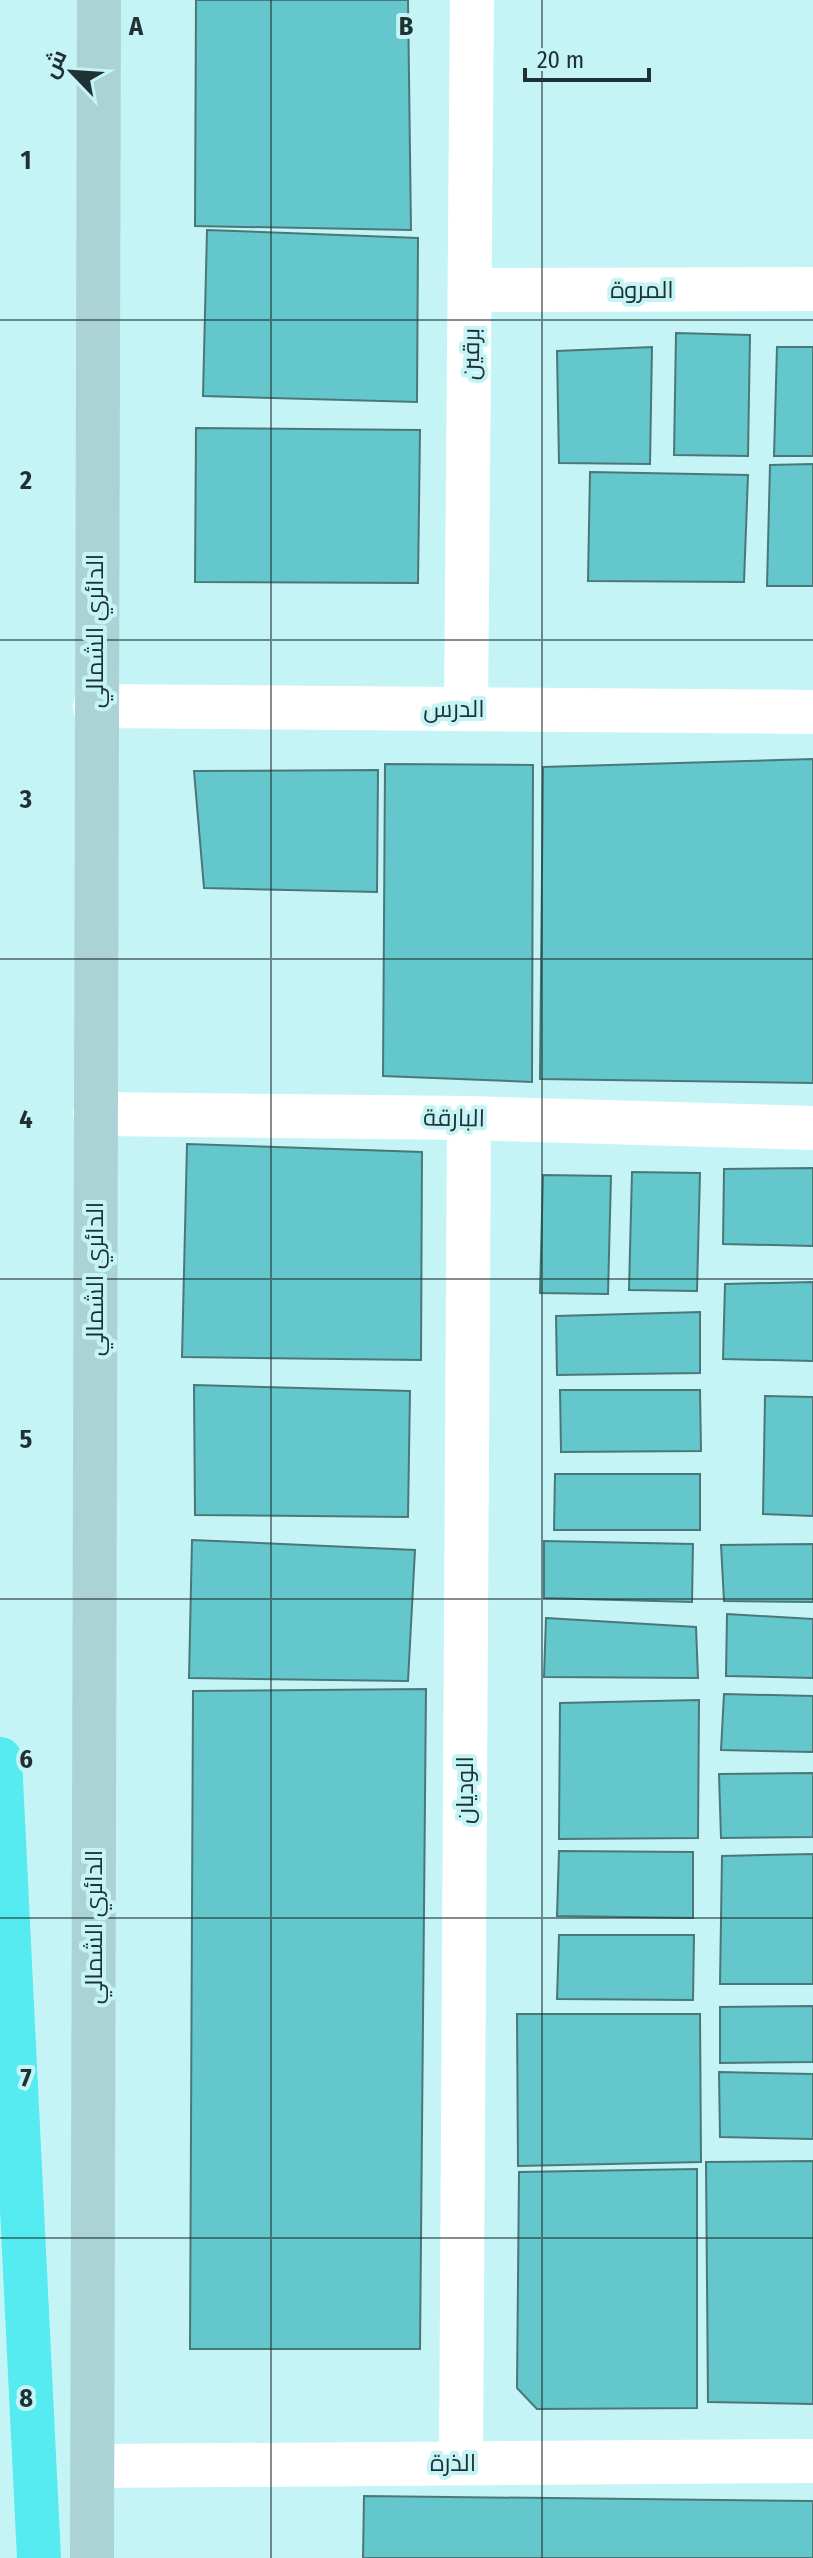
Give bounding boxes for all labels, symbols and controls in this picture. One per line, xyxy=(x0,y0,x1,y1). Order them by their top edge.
text: A xyxy=(128,11,144,42)
text: B xyxy=(399,11,414,42)
north arrow xyxy=(32,32,112,112)
scale bar xyxy=(525,32,649,82)
text: ش xyxy=(36,45,73,82)
text: 20 m xyxy=(537,46,584,74)
text: 1 xyxy=(21,145,32,176)
street label: المروة xyxy=(610,276,674,304)
street label: برقين xyxy=(457,328,485,380)
text: 2 xyxy=(19,465,32,496)
street label: الدائري الشمالي xyxy=(81,554,114,708)
street label: الدرس xyxy=(423,695,485,723)
text: 3 xyxy=(19,784,32,815)
street label: البارقة xyxy=(423,1103,485,1133)
text: 4 xyxy=(19,1104,33,1135)
street label: الدائري الشمالي xyxy=(81,1202,114,1356)
text: 5 xyxy=(20,1424,33,1455)
text: 6 xyxy=(19,1744,33,1775)
street label: الوديان xyxy=(451,1756,479,1824)
street label: الدائري الشمالي xyxy=(80,1850,113,2004)
text: 7 xyxy=(20,2063,32,2094)
text: 8 xyxy=(19,2383,33,2414)
street label: الذرة xyxy=(430,2449,476,2477)

